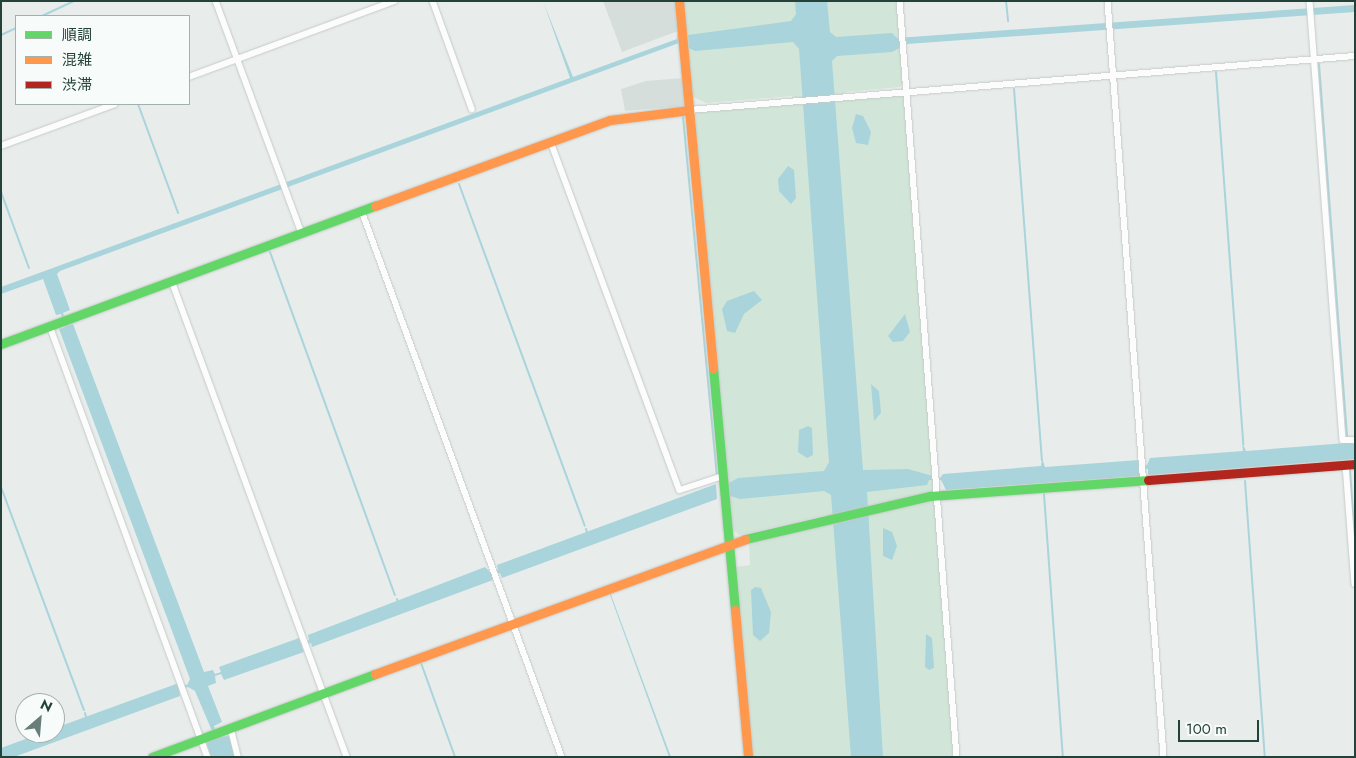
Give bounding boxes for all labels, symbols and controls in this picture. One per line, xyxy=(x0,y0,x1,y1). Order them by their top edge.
legend xyxy=(15,15,190,105)
text: 順調 xyxy=(62,24,92,46)
text: 混雑 xyxy=(62,49,92,71)
text: 渋滞 xyxy=(62,74,92,96)
north arrow xyxy=(15,693,65,743)
text: N xyxy=(37,694,56,717)
scale bar xyxy=(1181,710,1262,742)
text: 100 m xyxy=(1186,718,1227,740)

